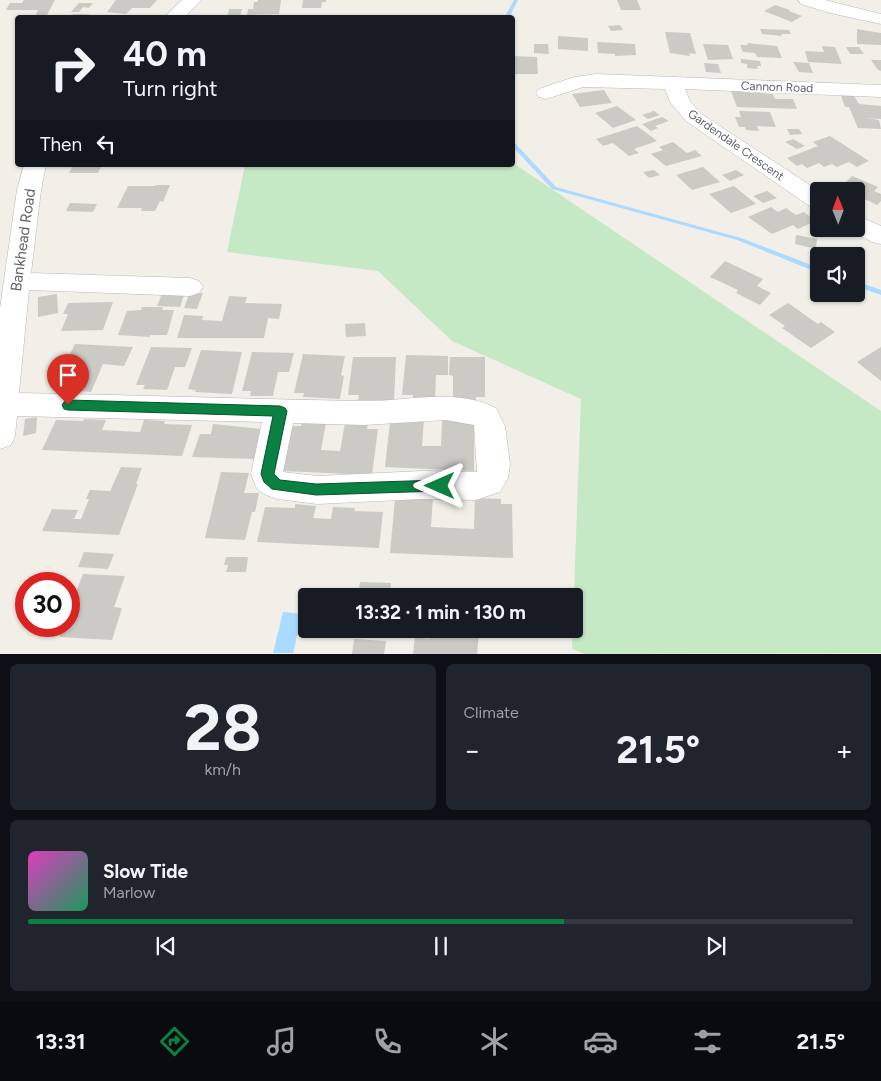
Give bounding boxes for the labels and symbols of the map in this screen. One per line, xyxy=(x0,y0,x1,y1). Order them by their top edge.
street label: Cannon Road xyxy=(741,79,813,95)
street label: Gardendale Crescent xyxy=(685,107,787,184)
north arrow xyxy=(810,182,865,238)
street label: Bankhead Road xyxy=(7,187,39,293)
pin xyxy=(47,354,89,405)
position arrow xyxy=(413,459,465,511)
speed limit sign: 30 xyxy=(15,572,80,637)

